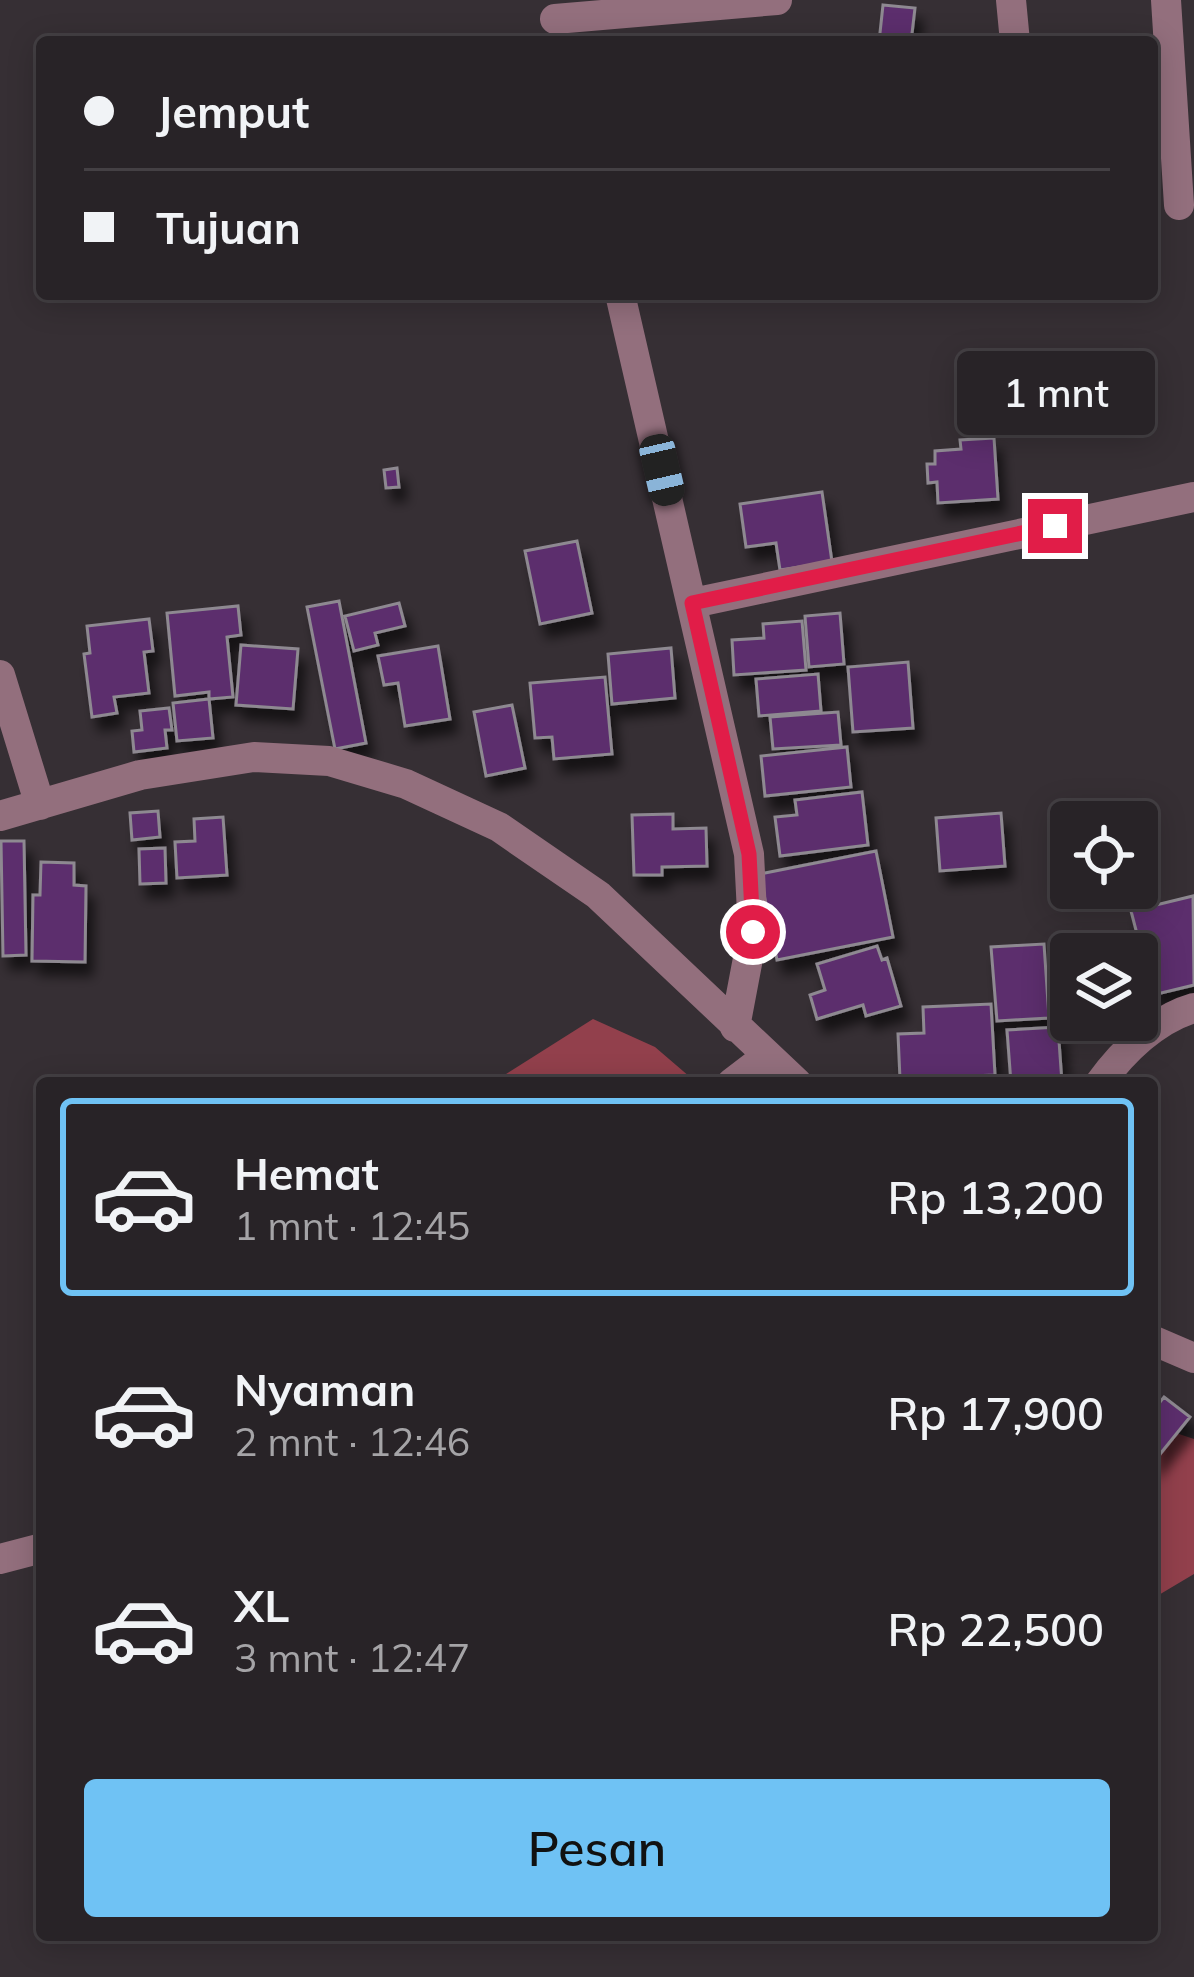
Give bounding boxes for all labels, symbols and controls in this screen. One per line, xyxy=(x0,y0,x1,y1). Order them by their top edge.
text: Jemput xyxy=(156,83,309,139)
text: Tujuan xyxy=(156,199,301,255)
callout: 1 mnt xyxy=(956,352,1154,436)
text: 1 mnt xyxy=(1003,368,1109,417)
car xyxy=(636,431,688,509)
route end xyxy=(1028,499,1082,553)
map controls xyxy=(1050,801,1158,1041)
button: locate xyxy=(1050,801,1158,909)
route start xyxy=(726,905,780,959)
button: layers xyxy=(1050,933,1158,1041)
icon: car xyxy=(90,1143,198,1251)
text: Hemat xyxy=(234,1145,379,1201)
text: Rp 13,200 xyxy=(888,1169,1104,1225)
text: 1 mnt · 12:45 xyxy=(234,1201,470,1250)
icon: car xyxy=(90,1359,198,1467)
text: Nyaman xyxy=(234,1361,415,1417)
text: Rp 17,900 xyxy=(888,1385,1104,1441)
text: 2 mnt · 12:46 xyxy=(234,1417,470,1466)
icon: car xyxy=(90,1575,198,1683)
text: XL xyxy=(234,1577,289,1633)
text: Rp 22,500 xyxy=(888,1601,1104,1657)
text: 3 mnt · 12:47 xyxy=(234,1633,470,1682)
button: Pesan xyxy=(84,1779,1110,1917)

